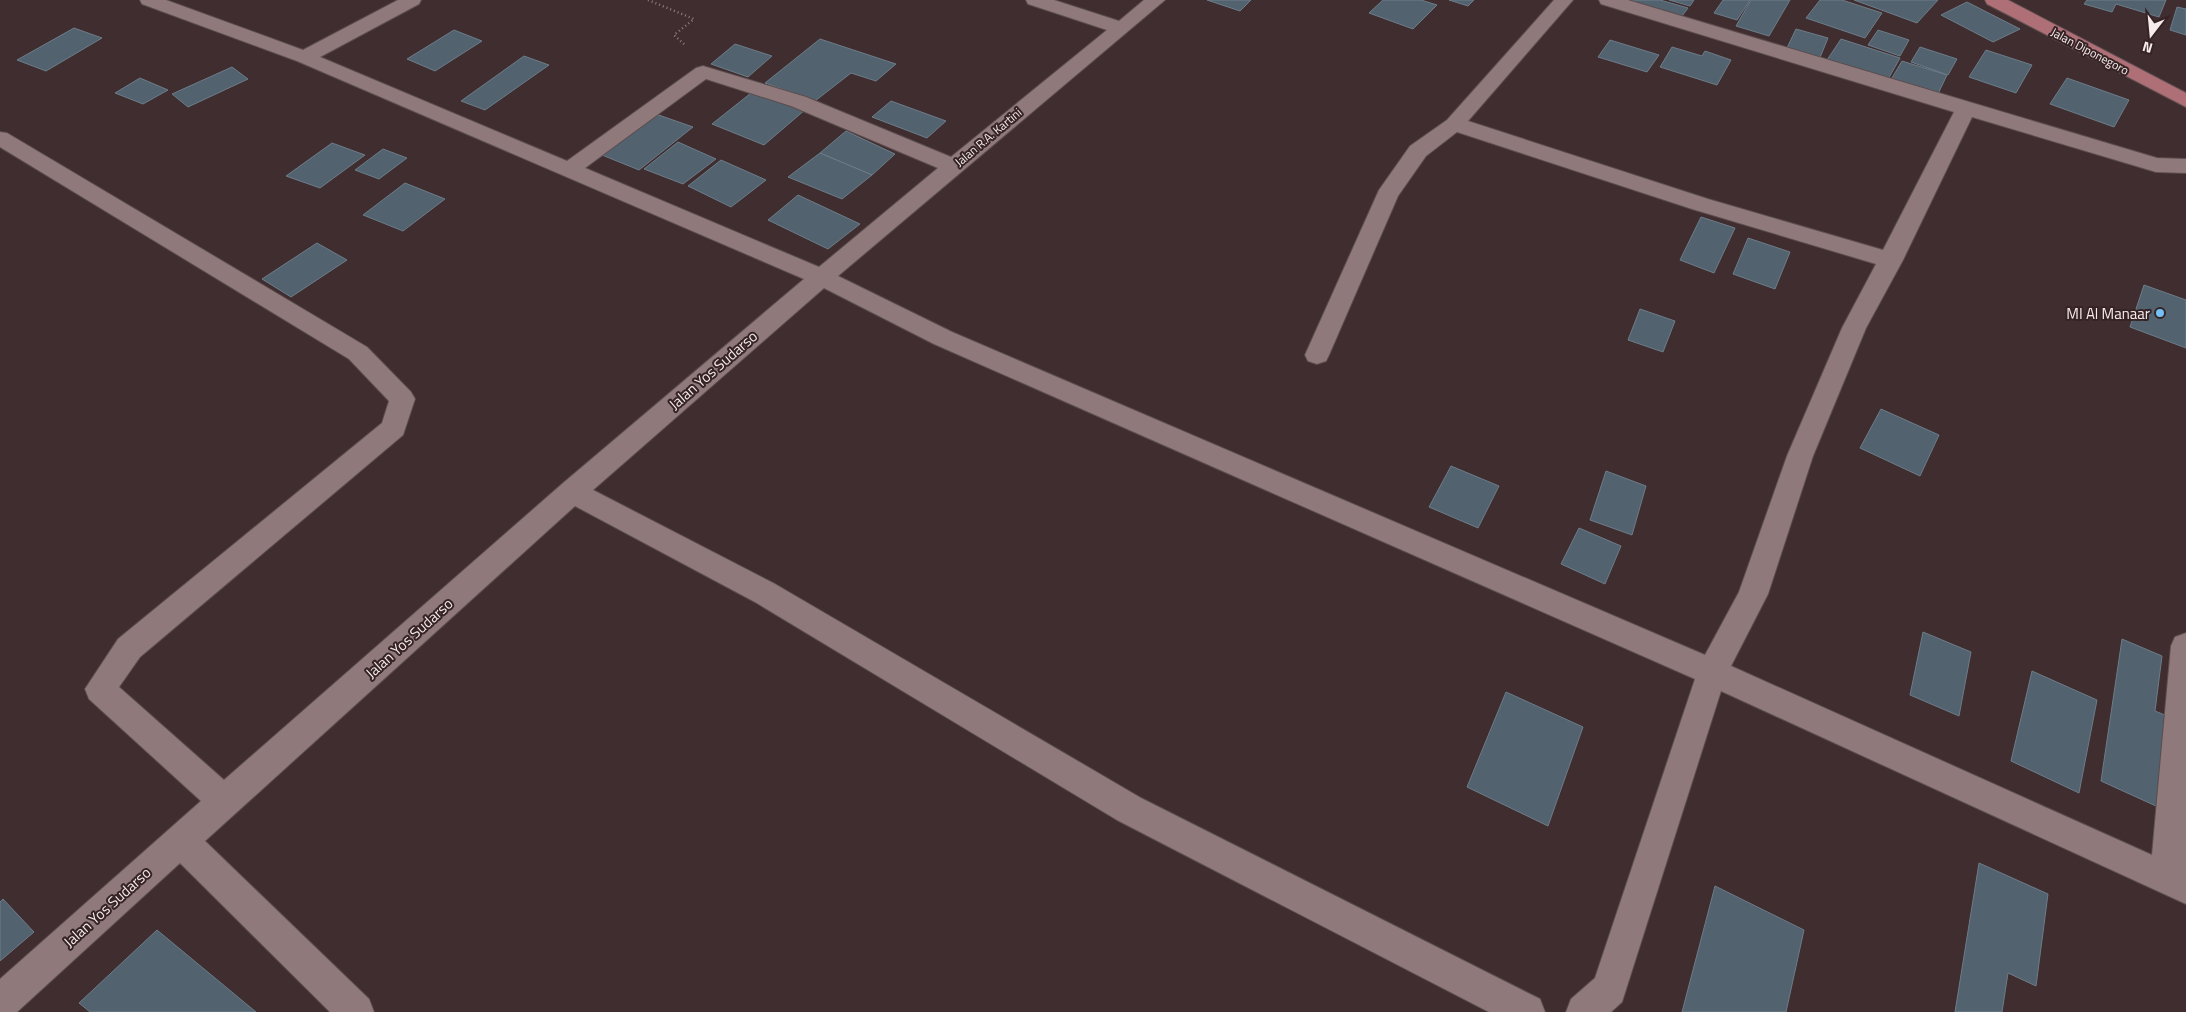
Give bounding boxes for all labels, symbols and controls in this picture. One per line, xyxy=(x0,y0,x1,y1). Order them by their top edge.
north arrow xyxy=(2126,10,2176,60)
street label: Jalan Diponegoro xyxy=(2048,22,2132,80)
text: N xyxy=(2140,37,2155,59)
street label: Jalan R.A. Kartini xyxy=(950,103,1026,171)
place label: MI Al Manaar xyxy=(2066,302,2150,325)
marker: MI Al Manaar xyxy=(2154,307,2166,319)
street label: Jalan Yos Sudarso xyxy=(664,325,763,415)
street label: Jalan Yos Sudarso xyxy=(360,592,458,684)
street label: Jalan Yos Sudarso xyxy=(58,861,156,953)

